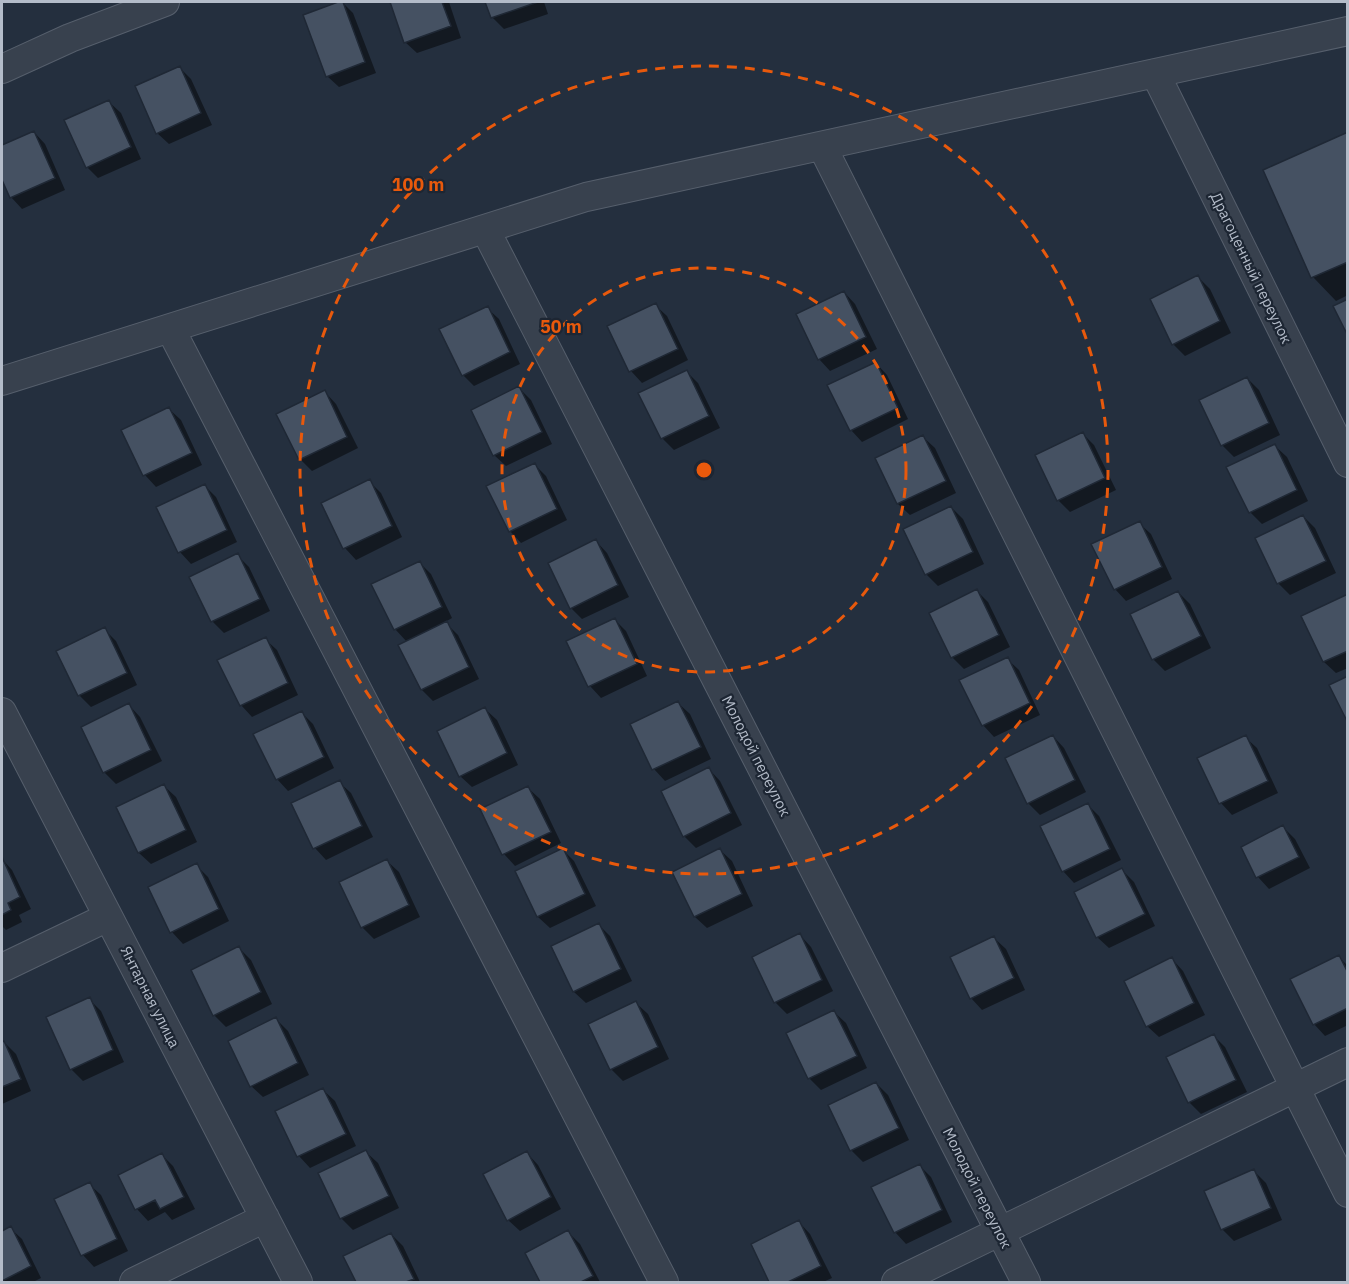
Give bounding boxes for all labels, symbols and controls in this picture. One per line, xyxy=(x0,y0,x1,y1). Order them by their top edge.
text: 100 m xyxy=(392,173,444,196)
street label: Драгоценный переулок xyxy=(1206,189,1296,347)
text: 50 m xyxy=(540,315,582,338)
centre of rings xyxy=(694,460,714,480)
street label: Молодой переулок xyxy=(718,692,795,819)
street label: Янтарная улица xyxy=(117,943,184,1051)
street label: Молодой переулок xyxy=(939,1124,1016,1251)

